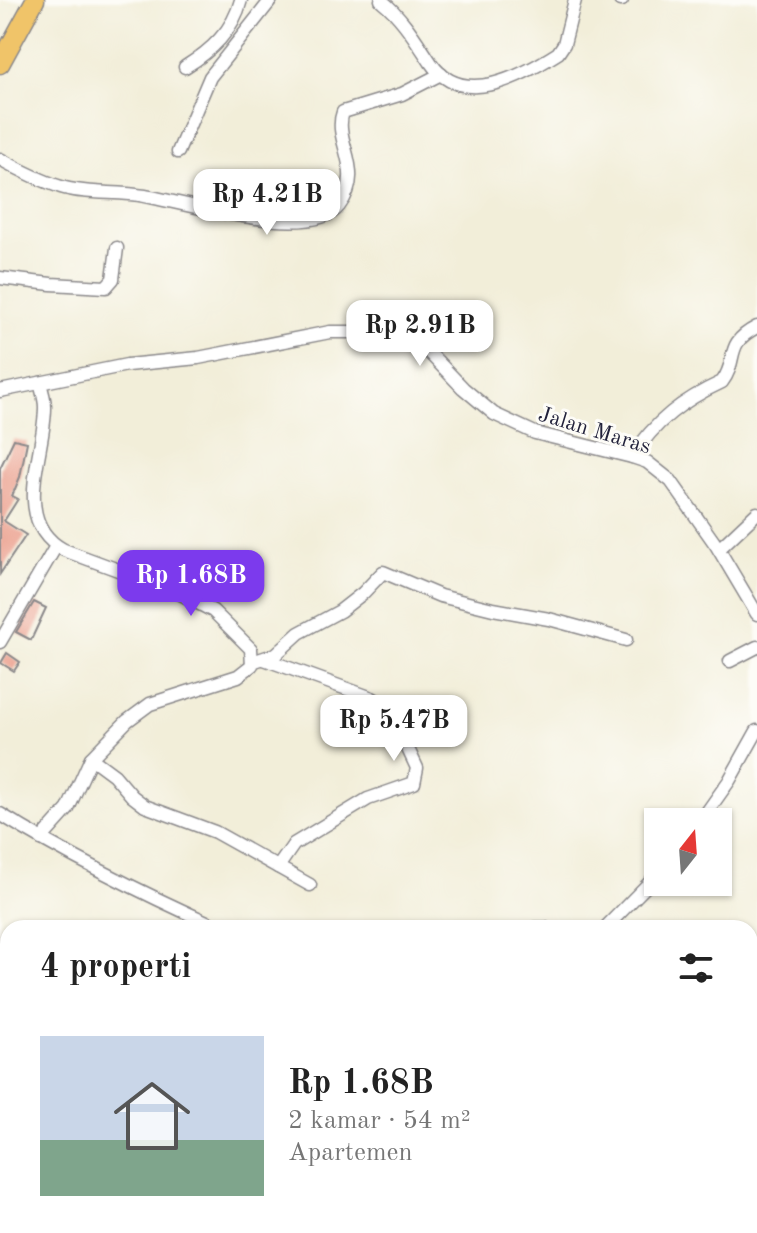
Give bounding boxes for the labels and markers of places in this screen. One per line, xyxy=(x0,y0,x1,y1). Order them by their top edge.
pin: Rp 4.21B xyxy=(184,169,350,237)
pin: Rp 2.91B xyxy=(337,300,503,368)
pin: Rp 1.68B xyxy=(108,550,274,618)
pin: Rp 5.47B xyxy=(311,695,477,763)

